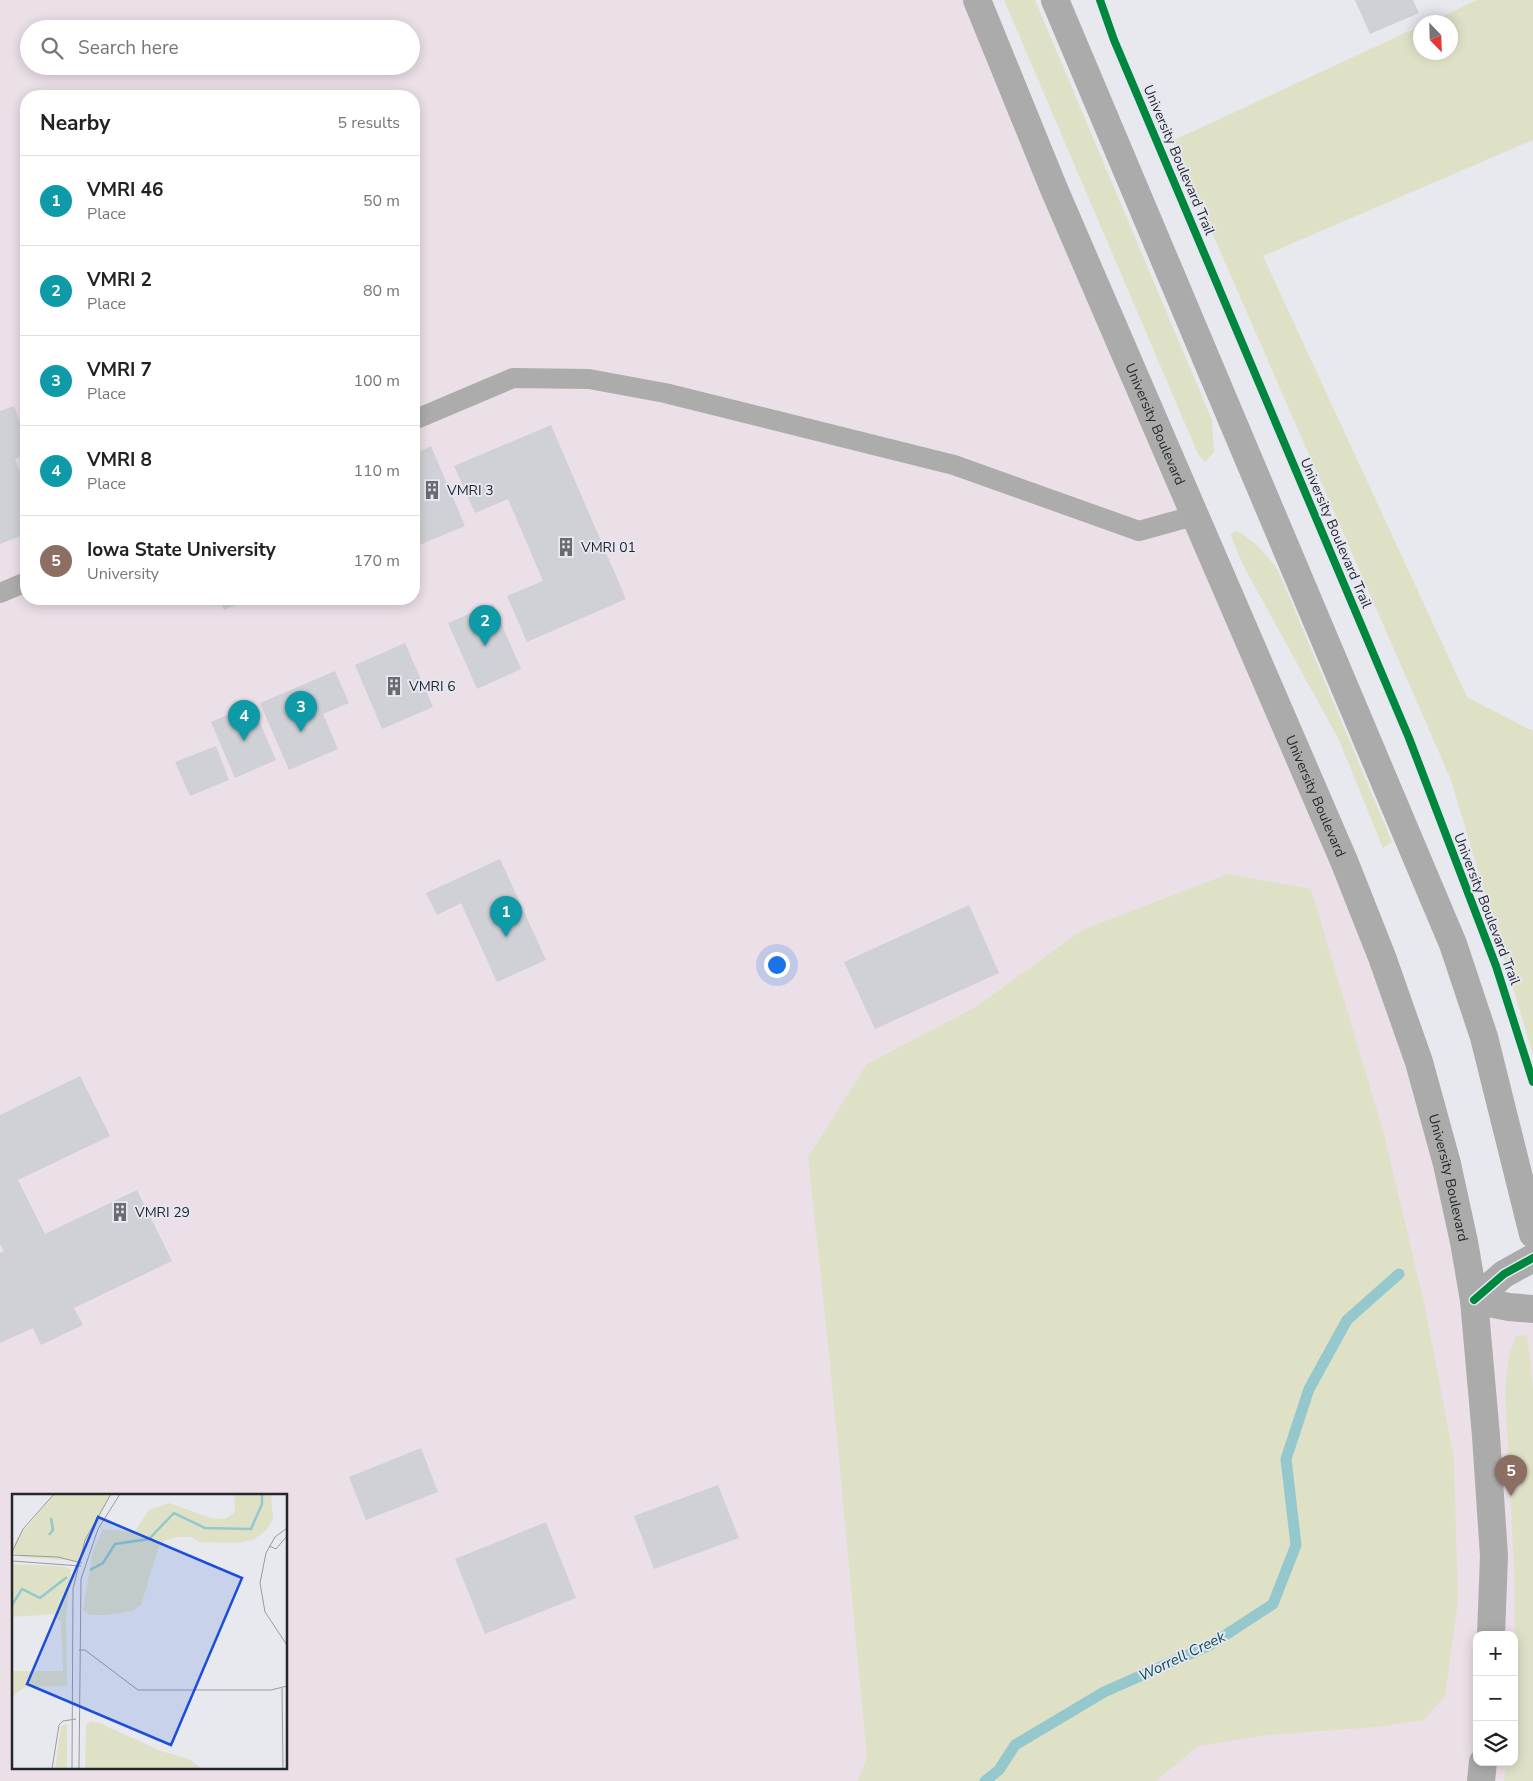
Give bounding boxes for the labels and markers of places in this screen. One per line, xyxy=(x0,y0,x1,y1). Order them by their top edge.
building icon: VMRI 3 xyxy=(421,479,443,501)
place label: VMRI 3 xyxy=(446,481,494,500)
building icon: VMRI 01 xyxy=(555,536,577,558)
place label: VMRI 01 xyxy=(580,538,636,557)
pin: 2 xyxy=(469,605,501,646)
building icon: VMRI 6 xyxy=(383,675,405,697)
place label: VMRI 6 xyxy=(408,677,456,696)
pin: 3 xyxy=(285,691,317,732)
pin: 4 xyxy=(228,700,260,741)
pin: 1 xyxy=(490,896,522,937)
building icon: VMRI 29 xyxy=(109,1201,131,1223)
place label: VMRI 29 xyxy=(134,1203,190,1222)
pin: 5 xyxy=(1495,1455,1527,1496)

